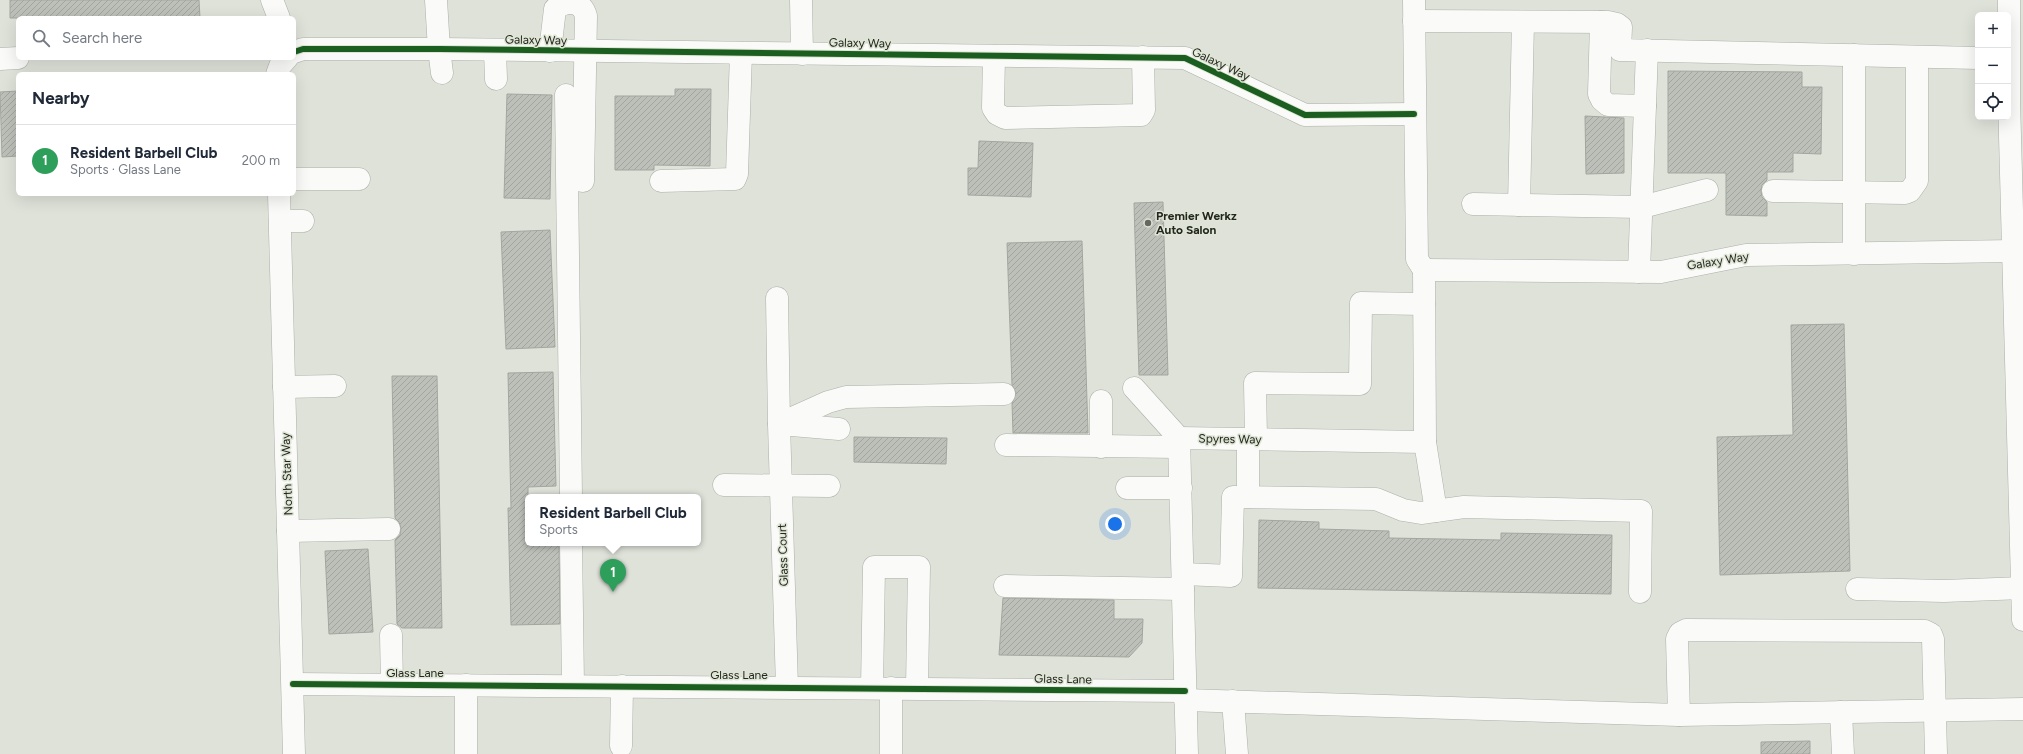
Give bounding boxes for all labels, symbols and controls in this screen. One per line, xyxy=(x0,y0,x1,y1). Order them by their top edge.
map controls xyxy=(1975,12,2011,120)
button: + xyxy=(1975,12,2011,48)
search box xyxy=(16,16,296,60)
icon: search xyxy=(30,27,52,49)
text: Search here xyxy=(62,29,142,47)
street label: Galaxy Way xyxy=(505,32,568,48)
street label: Galaxy Way xyxy=(829,35,892,51)
street label: Galaxy Way xyxy=(1190,44,1253,84)
button: − xyxy=(1975,48,2011,84)
button: locate xyxy=(1975,84,2011,120)
text: Nearby xyxy=(32,88,90,108)
text: Resident Barbell Club xyxy=(70,144,217,162)
text: 1 xyxy=(42,153,48,168)
text: 200 m xyxy=(242,153,280,168)
text: Sports · Glass Lane xyxy=(70,162,181,177)
place label: Premier Werkz Auto Salon xyxy=(1156,209,1237,237)
marker: Premier Werkz Auto Salon xyxy=(1143,218,1153,228)
street label: Galaxy Way xyxy=(1686,249,1751,273)
street label: Spyres Way xyxy=(1198,431,1262,447)
street label: North Star Way xyxy=(279,432,295,516)
popup xyxy=(525,494,701,546)
text: Resident Barbell Club xyxy=(539,504,687,522)
your location xyxy=(1105,514,1125,534)
text: Sports xyxy=(539,522,578,537)
street label: Glass Court xyxy=(775,523,791,587)
pin: 1 xyxy=(600,559,626,592)
street label: Glass Lane xyxy=(386,666,444,680)
street label: Glass Lane xyxy=(710,668,768,682)
street label: Glass Lane xyxy=(1034,671,1092,687)

